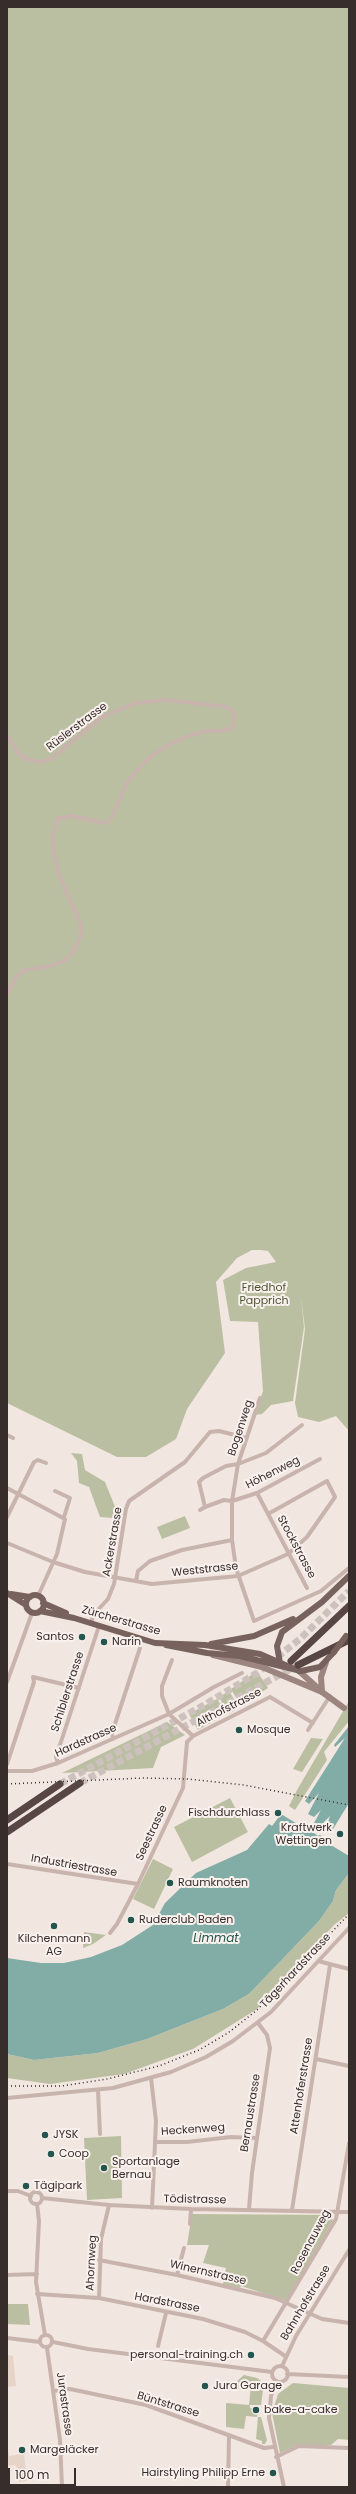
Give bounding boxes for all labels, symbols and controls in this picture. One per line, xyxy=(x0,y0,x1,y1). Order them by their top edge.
street label: Rüslerstrasse xyxy=(44,700,110,754)
park label: Friedhof Papprich xyxy=(239,1281,289,1307)
street label: Bogenweg xyxy=(226,1398,256,1458)
street label: Höhenweg xyxy=(244,1454,302,1492)
street label: Ackerstrasse xyxy=(100,1506,126,1578)
street label: Stockstrasse xyxy=(274,1513,318,1581)
street label: Weststrasse xyxy=(171,1560,239,1580)
street label: Zürcherstrasse xyxy=(80,1603,162,1639)
place label: Santos xyxy=(36,1630,74,1644)
marker: Santos xyxy=(77,1632,87,1642)
place label: Narin xyxy=(112,1635,141,1649)
marker: Narin xyxy=(99,1637,109,1647)
street label: Schiblerstrasse xyxy=(49,1650,87,1734)
street label: Althofstrasse xyxy=(194,1686,264,1730)
street label: Hardstrasse xyxy=(53,1722,119,1760)
place label: Mosque xyxy=(247,1723,291,1737)
marker: Mosque xyxy=(234,1725,244,1735)
street label: Seestrasse xyxy=(133,1803,171,1863)
place label: Fischdurchlass xyxy=(188,1806,270,1820)
marker: Fischdurchlass xyxy=(273,1808,283,1818)
place label: Kraftwerk Wettingen xyxy=(275,1821,332,1847)
marker: Kraftwerk Wettingen xyxy=(335,1829,345,1839)
street label: Industriestrasse xyxy=(30,1852,118,1880)
place label: Raumknoten xyxy=(178,1876,248,1890)
marker: Raumknoten xyxy=(165,1878,175,1888)
place label: Ruderclub Baden xyxy=(139,1913,233,1927)
marker: Ruderclub Baden xyxy=(126,1915,136,1925)
marker: Kilchenmann AG xyxy=(49,1921,59,1931)
street label: Tägerhardstrasse xyxy=(258,1931,334,2011)
place label: Kilchenmann AG xyxy=(18,1932,90,1958)
water label: Limmat xyxy=(193,1932,239,1946)
street label: Attenhoferstrasse xyxy=(288,2037,316,2135)
street label: Bernaustrasse xyxy=(238,2073,264,2153)
street label: Heckenweg xyxy=(161,2121,225,2139)
place label: JYSK xyxy=(53,2128,78,2142)
marker: JYSK xyxy=(40,2130,50,2140)
place label: Coop xyxy=(59,2147,89,2161)
marker: Coop xyxy=(46,2149,56,2159)
place label: Sportanlage Bernau xyxy=(112,2155,180,2181)
marker: Sportanlage Bernau xyxy=(99,2163,109,2173)
place label: Tägipark xyxy=(34,2179,82,2193)
marker: Tägipark xyxy=(21,2181,31,2191)
street label: Tödistrasse xyxy=(164,2193,226,2207)
street label: Rosenauweg xyxy=(288,2208,334,2276)
street label: Ahornweg xyxy=(84,2235,100,2291)
street label: Winernstrasse xyxy=(168,2258,248,2288)
street label: Bahnhofstrasse xyxy=(278,2263,334,2343)
street label: Hardstrasse xyxy=(133,2290,201,2316)
place label: personal-training.ch xyxy=(130,2348,243,2362)
marker: personal-training.ch xyxy=(246,2350,256,2360)
street label: Jurastrasse xyxy=(53,2371,75,2437)
place label: Jura Garage xyxy=(213,2379,282,2393)
marker: Jura Garage xyxy=(200,2381,210,2391)
street label: Büntstrasse xyxy=(135,2389,201,2421)
place label: bake-a-cake xyxy=(264,2403,338,2417)
marker: bake-a-cake xyxy=(251,2405,261,2415)
place label: Margeläcker xyxy=(30,2443,99,2457)
marker: Margeläcker xyxy=(17,2445,27,2455)
scale bar xyxy=(10,2460,78,2486)
text: 100 m xyxy=(15,2466,49,2483)
place label: Hairstyling Philipp Erne xyxy=(141,2466,265,2480)
marker: Hairstyling Philipp Erne xyxy=(268,2468,278,2478)

